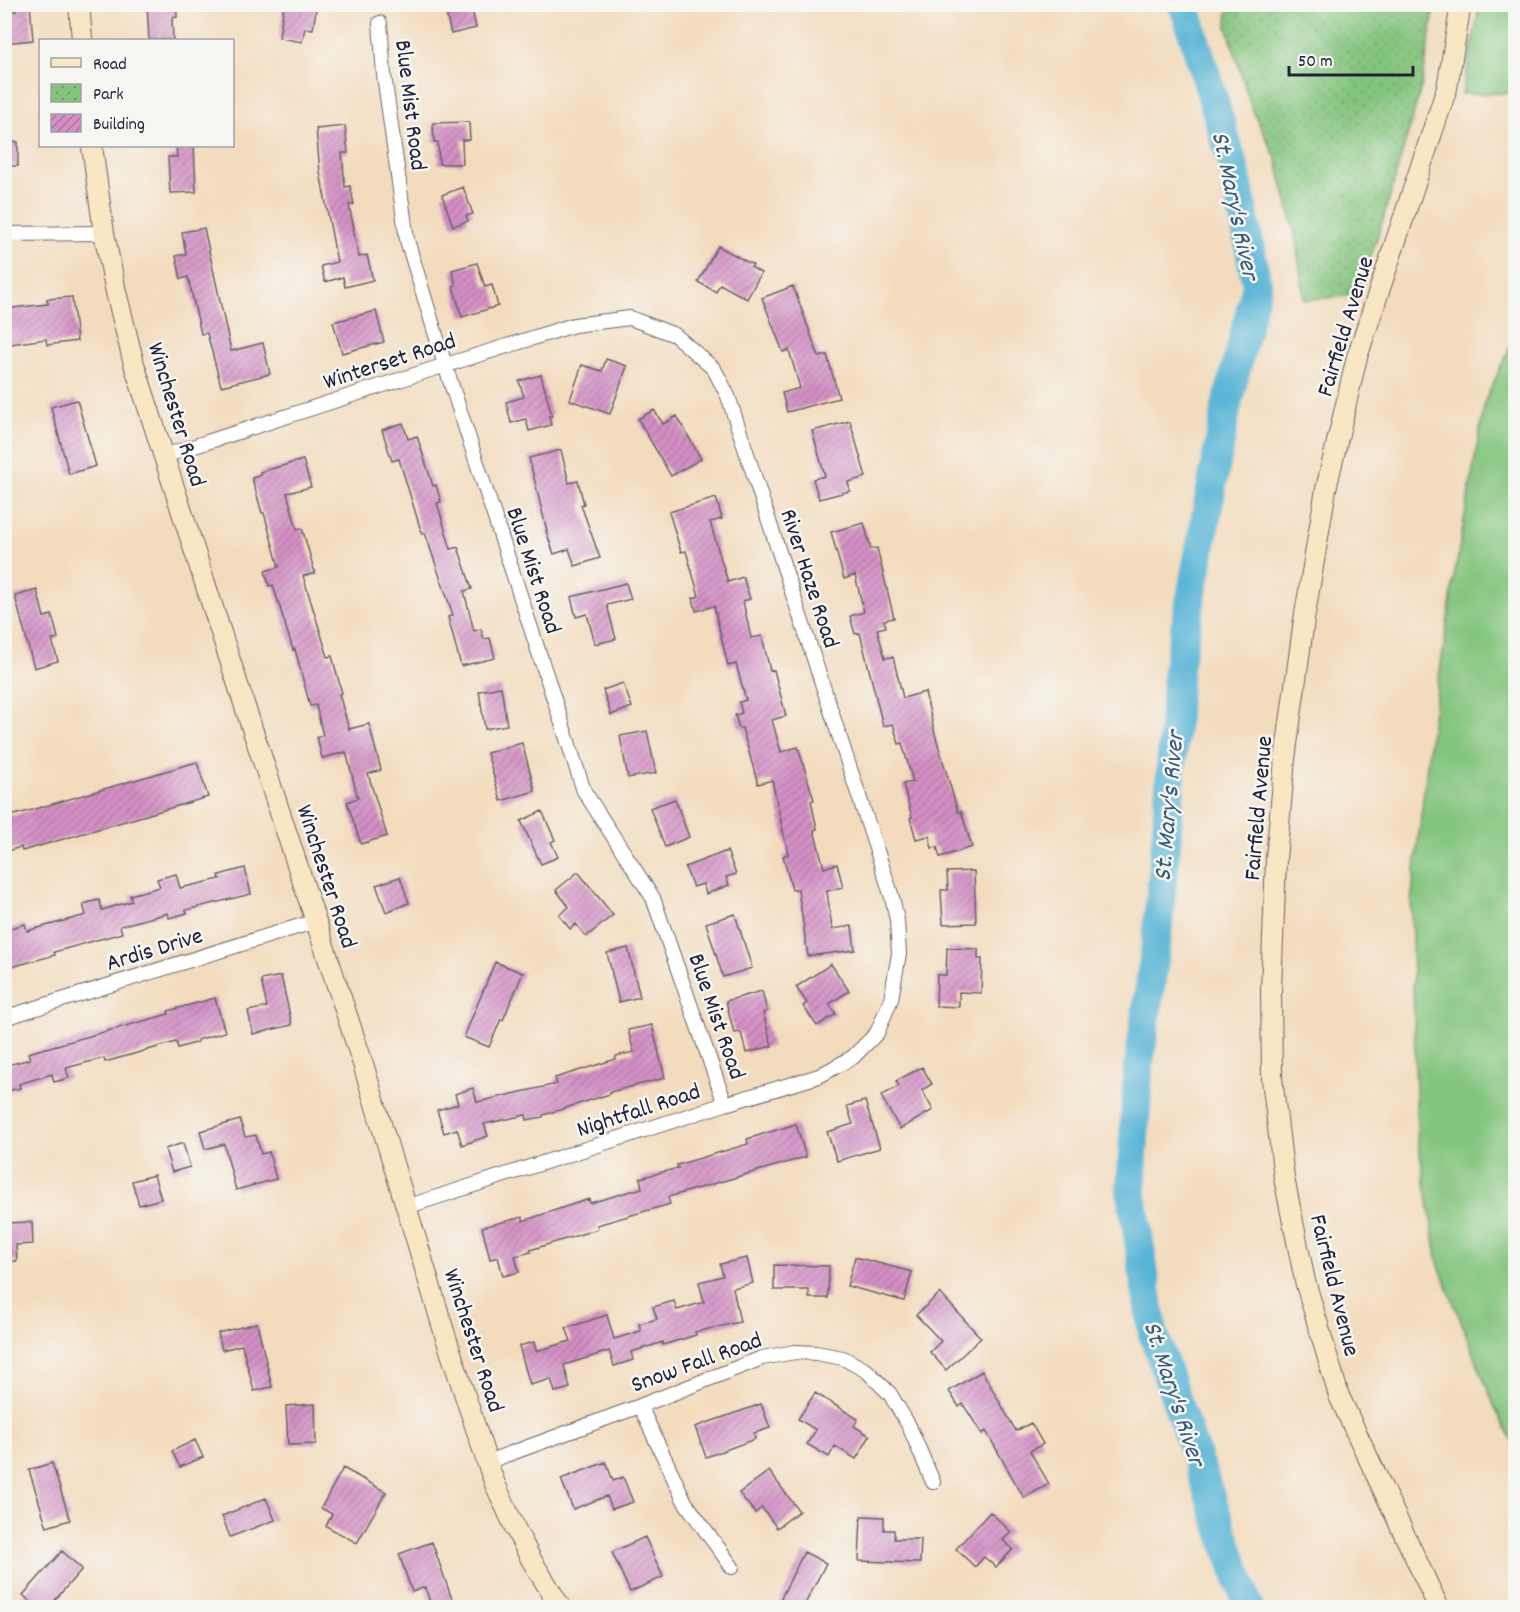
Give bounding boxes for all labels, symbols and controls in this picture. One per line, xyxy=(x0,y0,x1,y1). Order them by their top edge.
street label: Blue Mist Road xyxy=(384,38,434,173)
legend xyxy=(39,39,234,147)
scale bar xyxy=(1289,39,1414,77)
text: 50 m xyxy=(1298,50,1333,75)
text: Road xyxy=(93,53,127,78)
text: Park xyxy=(93,83,124,108)
text: Building xyxy=(93,113,145,138)
water label: St. Mary's River xyxy=(1200,128,1268,286)
street label: Fairfield Avenue xyxy=(1309,253,1384,401)
street label: Winterset Road xyxy=(319,325,461,400)
street label: Winchester Road xyxy=(137,339,213,491)
street label: Blue Mist Road xyxy=(496,503,569,639)
street label: River Haze Road xyxy=(770,505,847,653)
water label: St. Mary's River xyxy=(1146,726,1196,883)
street label: Fairfield Avenue xyxy=(1237,735,1283,882)
street label: Winchester Road xyxy=(286,801,364,953)
street label: Ardis Drive xyxy=(102,920,207,982)
street label: Blue Mist Road xyxy=(678,949,753,1085)
street label: Nightfall Road xyxy=(573,1076,705,1148)
street label: Fairfield Avenue xyxy=(1299,1211,1367,1360)
street label: Winchester Road xyxy=(433,1265,511,1417)
water label: St. Mary's River xyxy=(1132,1317,1215,1474)
street label: Snow Fall Road xyxy=(627,1324,767,1403)

